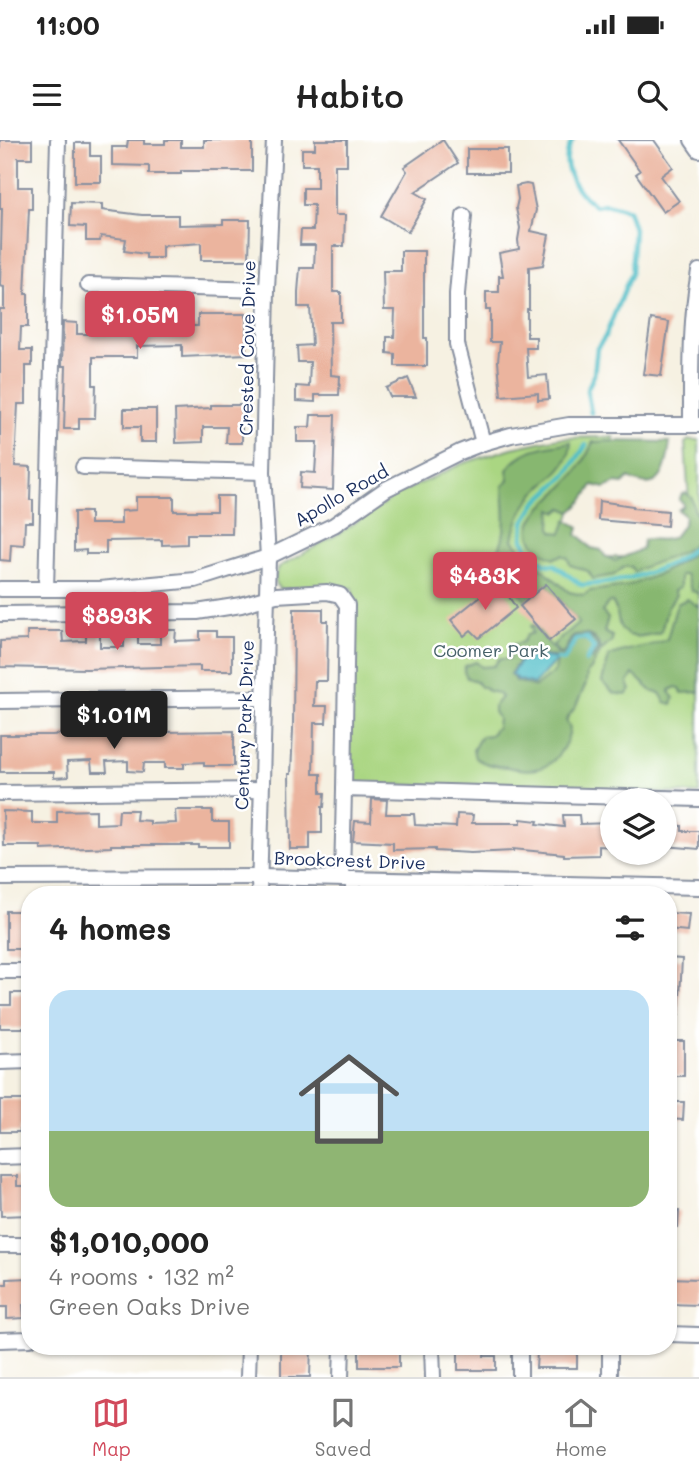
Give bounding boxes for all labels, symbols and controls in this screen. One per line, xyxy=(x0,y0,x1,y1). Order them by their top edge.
text: 11:00 xyxy=(35,8,100,42)
text: Habito xyxy=(295,74,404,116)
icon: menu xyxy=(28,76,66,114)
icon: search xyxy=(633,76,671,114)
street label: Crested Cove Drive xyxy=(233,260,261,436)
pin: $1.05M xyxy=(83,292,197,351)
text: $1.05M xyxy=(101,299,179,329)
street label: Apollo Road xyxy=(290,458,392,532)
pin: $483K xyxy=(436,552,534,612)
text: $483K xyxy=(449,560,521,590)
pin: $893K xyxy=(68,592,166,652)
text: $893K xyxy=(81,600,153,630)
park label: Coomer Park xyxy=(433,638,549,662)
street label: Century Park Drive xyxy=(229,640,259,810)
pin: $1.01M xyxy=(57,692,171,751)
text: $1.01M xyxy=(76,699,152,729)
map controls xyxy=(600,788,677,865)
button: layers xyxy=(600,788,677,865)
street label: Brookcrest Drive xyxy=(274,845,426,875)
text: 4 homes xyxy=(49,908,171,948)
icon: filters xyxy=(611,909,649,947)
icon: home xyxy=(286,1036,412,1162)
text: $1,010,000 xyxy=(49,1221,209,1261)
text: 4 rooms · 132 m² xyxy=(49,1261,234,1291)
text: Green Oaks Drive xyxy=(49,1291,250,1321)
tab: Map xyxy=(92,1394,131,1461)
tab: Saved xyxy=(315,1394,371,1461)
tab: Home xyxy=(555,1394,607,1461)

